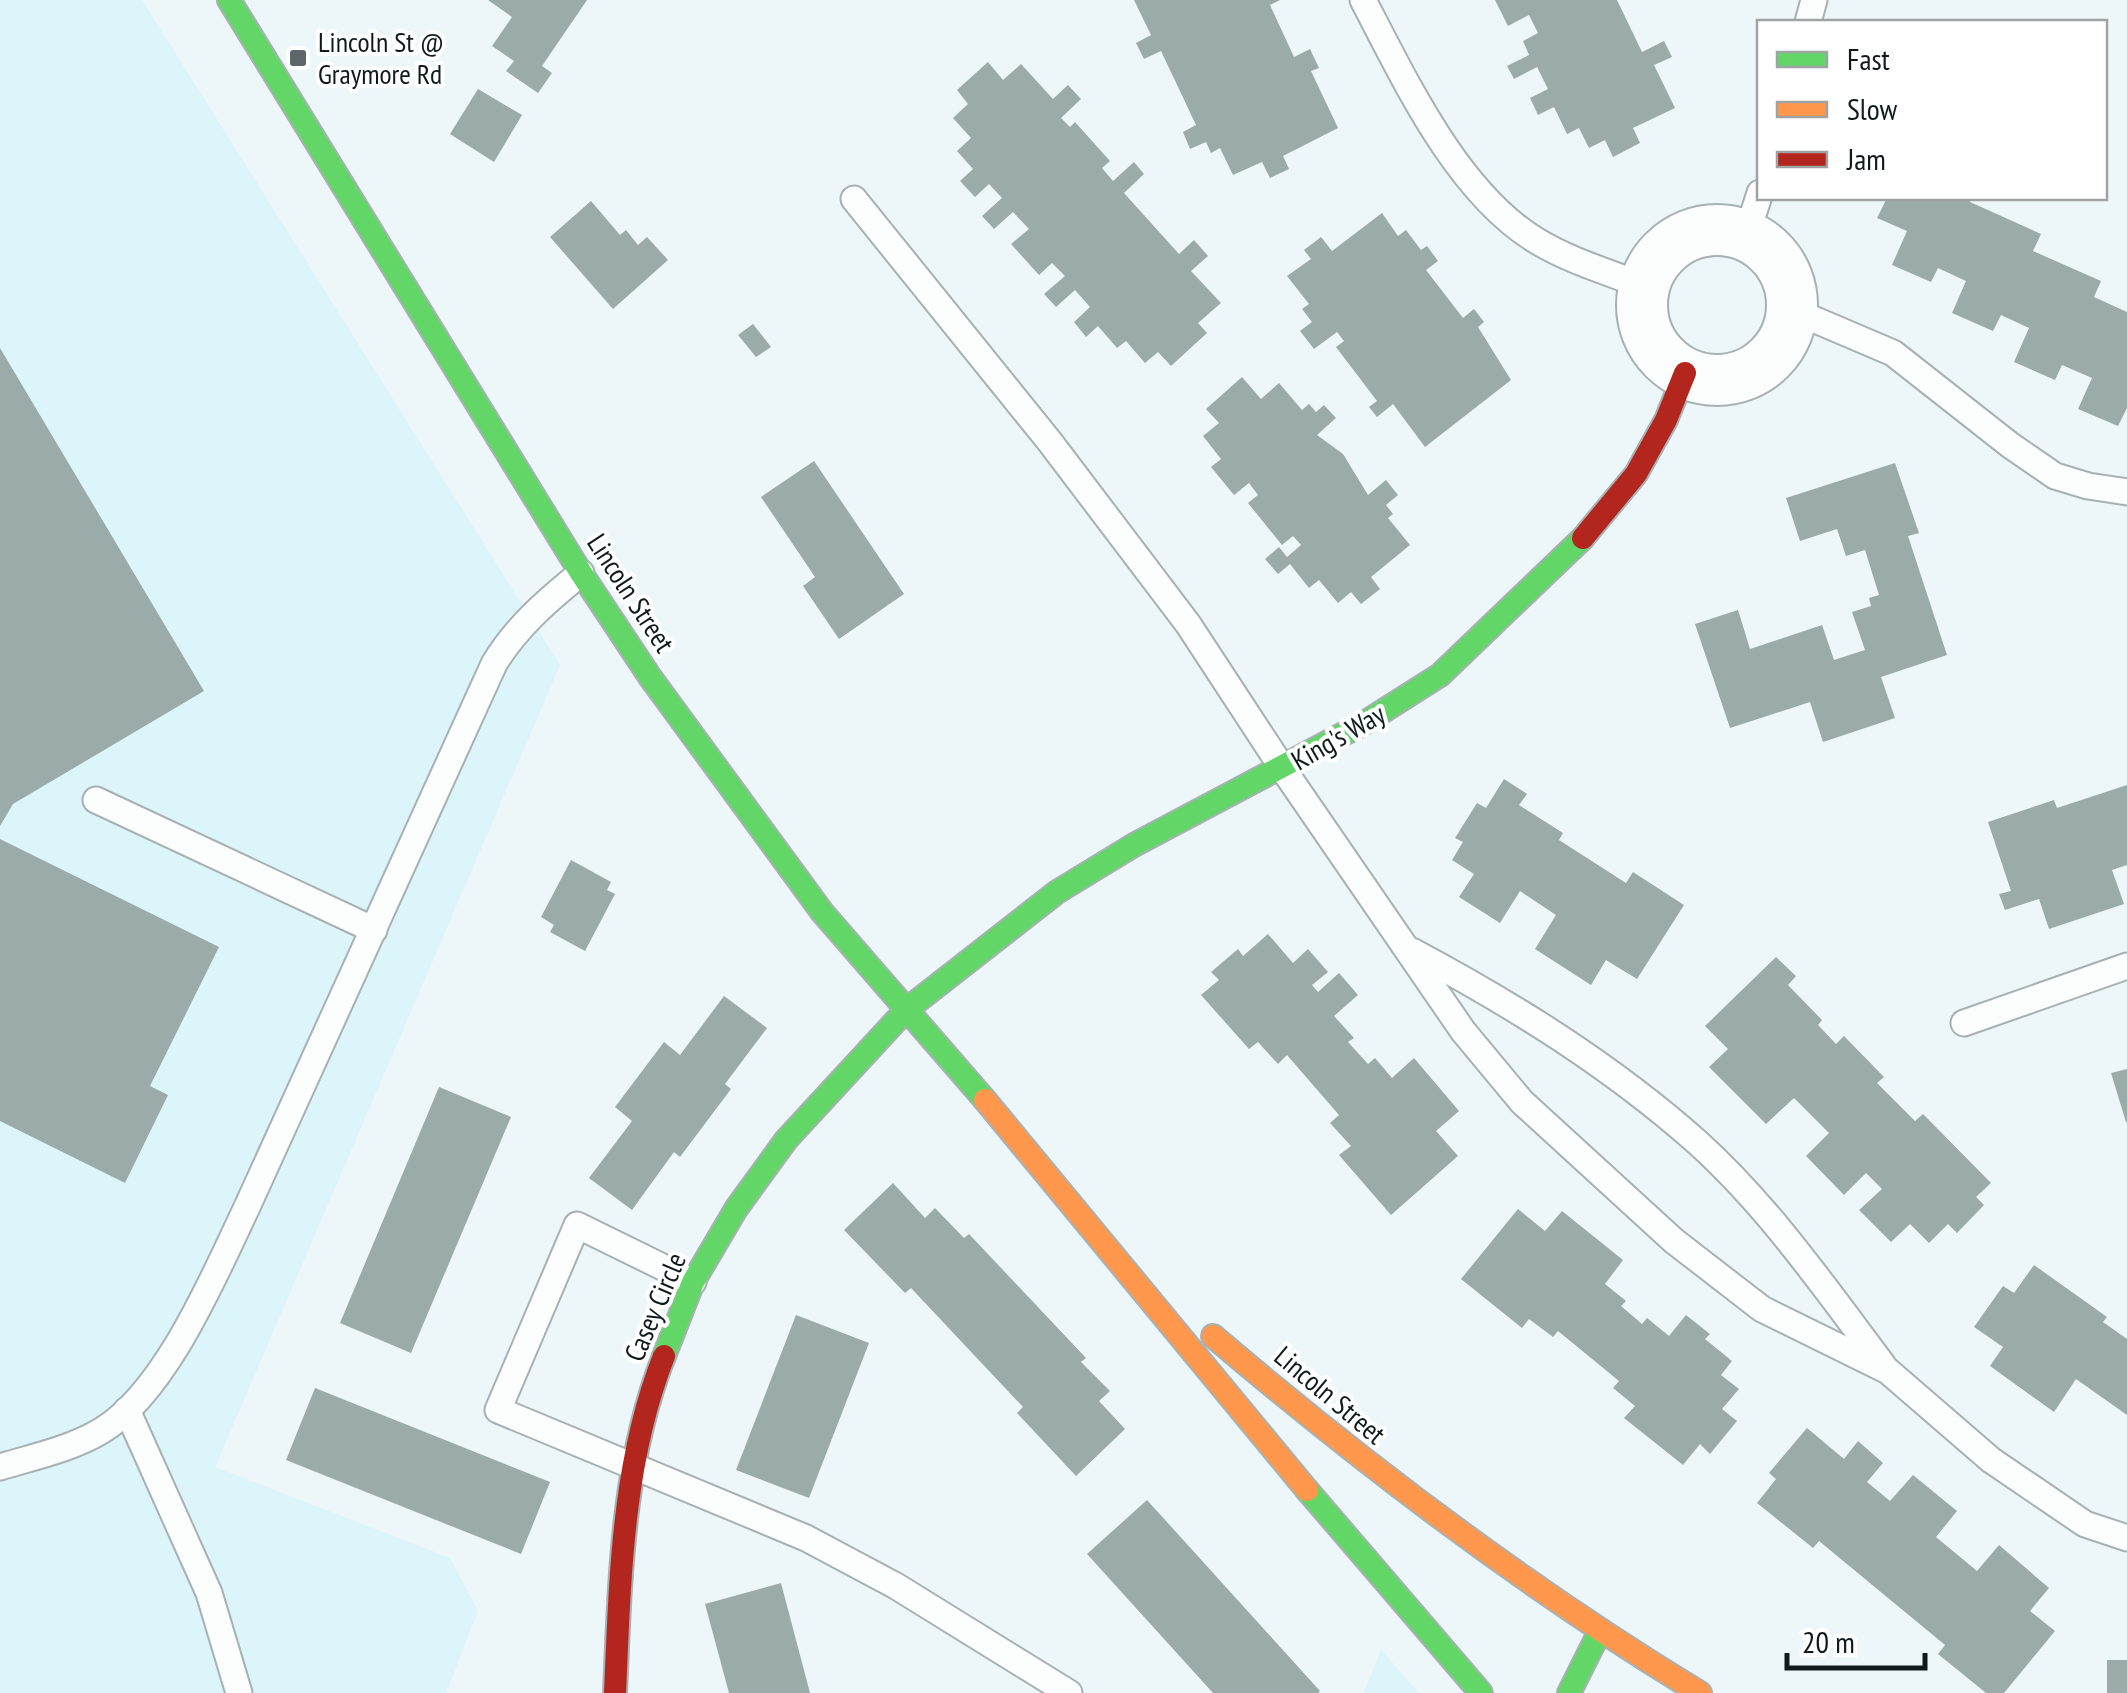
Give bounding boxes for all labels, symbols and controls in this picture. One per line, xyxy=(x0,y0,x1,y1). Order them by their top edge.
legend xyxy=(1757,20,2107,200)
place label: Lincoln St @ Graymore Rd xyxy=(318,23,444,92)
text: Fast xyxy=(1847,39,1891,78)
marker: Lincoln St @ Graymore Rd xyxy=(287,47,309,69)
text: Slow xyxy=(1847,89,1898,128)
text: Jam xyxy=(1846,139,1886,178)
street label: Lincoln Street xyxy=(579,526,684,659)
street label: King's Way xyxy=(1284,695,1392,778)
street label: Casey Circle xyxy=(615,1247,694,1367)
street label: Lincoln Street xyxy=(1267,1337,1394,1452)
scale bar xyxy=(1787,1608,1924,1670)
text: 20 m xyxy=(1802,1622,1855,1661)

